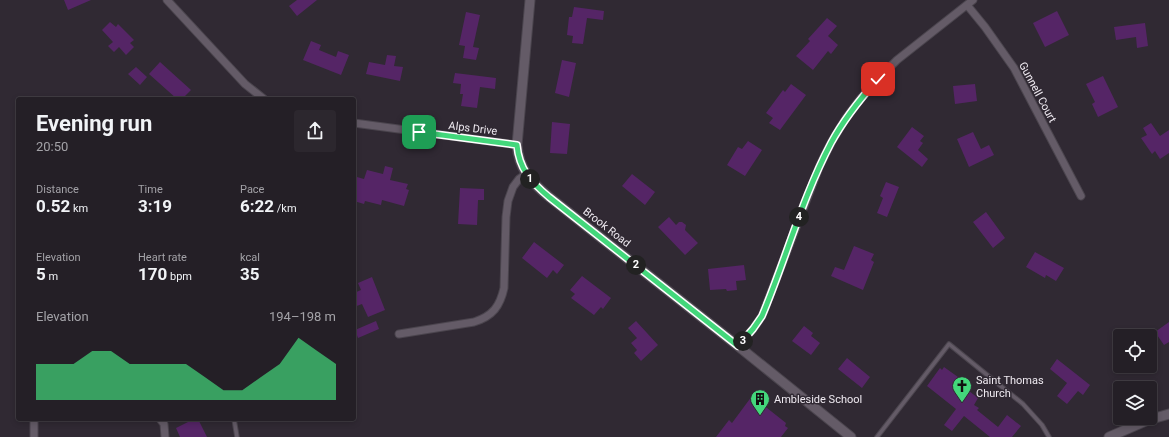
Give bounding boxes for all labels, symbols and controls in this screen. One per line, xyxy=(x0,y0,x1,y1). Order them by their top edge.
street label: Gunnell Court xyxy=(1016,60,1059,125)
pin xyxy=(861,62,895,96)
icon: check xyxy=(867,68,889,90)
button: share xyxy=(294,110,336,152)
text: Evening run xyxy=(36,111,152,136)
pin xyxy=(402,115,436,149)
street label: Alps Drive xyxy=(448,119,498,138)
icon: arrive xyxy=(408,121,430,143)
text: 20:50 xyxy=(36,139,68,154)
pin: 1 xyxy=(520,169,540,189)
text: 1 xyxy=(527,172,533,185)
text: Distance xyxy=(36,183,79,196)
text: Time xyxy=(138,183,163,196)
text: Pace xyxy=(240,183,264,196)
text: 0.52 xyxy=(36,196,70,216)
text: 3:19 xyxy=(138,196,172,216)
text: 6:22 xyxy=(240,196,274,216)
text: km xyxy=(70,202,88,215)
text: /km xyxy=(274,202,297,215)
street label: Brook Road xyxy=(580,205,633,250)
pin: 4 xyxy=(789,207,809,227)
text: 4 xyxy=(796,210,802,223)
text: Elevation xyxy=(36,251,81,264)
text: Heart rate xyxy=(138,251,187,264)
text: kcal xyxy=(240,251,260,264)
pin: 2 xyxy=(626,255,646,275)
text: 2 xyxy=(633,258,639,271)
text: 5 xyxy=(36,264,46,284)
text: 170 xyxy=(138,264,167,284)
text: 35 xyxy=(240,264,260,284)
text: m xyxy=(46,270,58,283)
text: bpm xyxy=(167,270,192,283)
text: Elevation xyxy=(36,309,89,324)
text: 194–198 m xyxy=(269,309,336,324)
map controls xyxy=(1113,329,1157,425)
button: locate xyxy=(1113,329,1157,373)
pin: 3 xyxy=(733,331,753,351)
text: 3 xyxy=(740,334,746,347)
place label: Saint Thomas Church xyxy=(976,374,1044,400)
church icon: Saint Thomas Church xyxy=(951,375,973,403)
button: layers xyxy=(1113,381,1157,425)
building icon: Ambleside School xyxy=(749,388,771,416)
place label: Ambleside School xyxy=(774,393,862,406)

